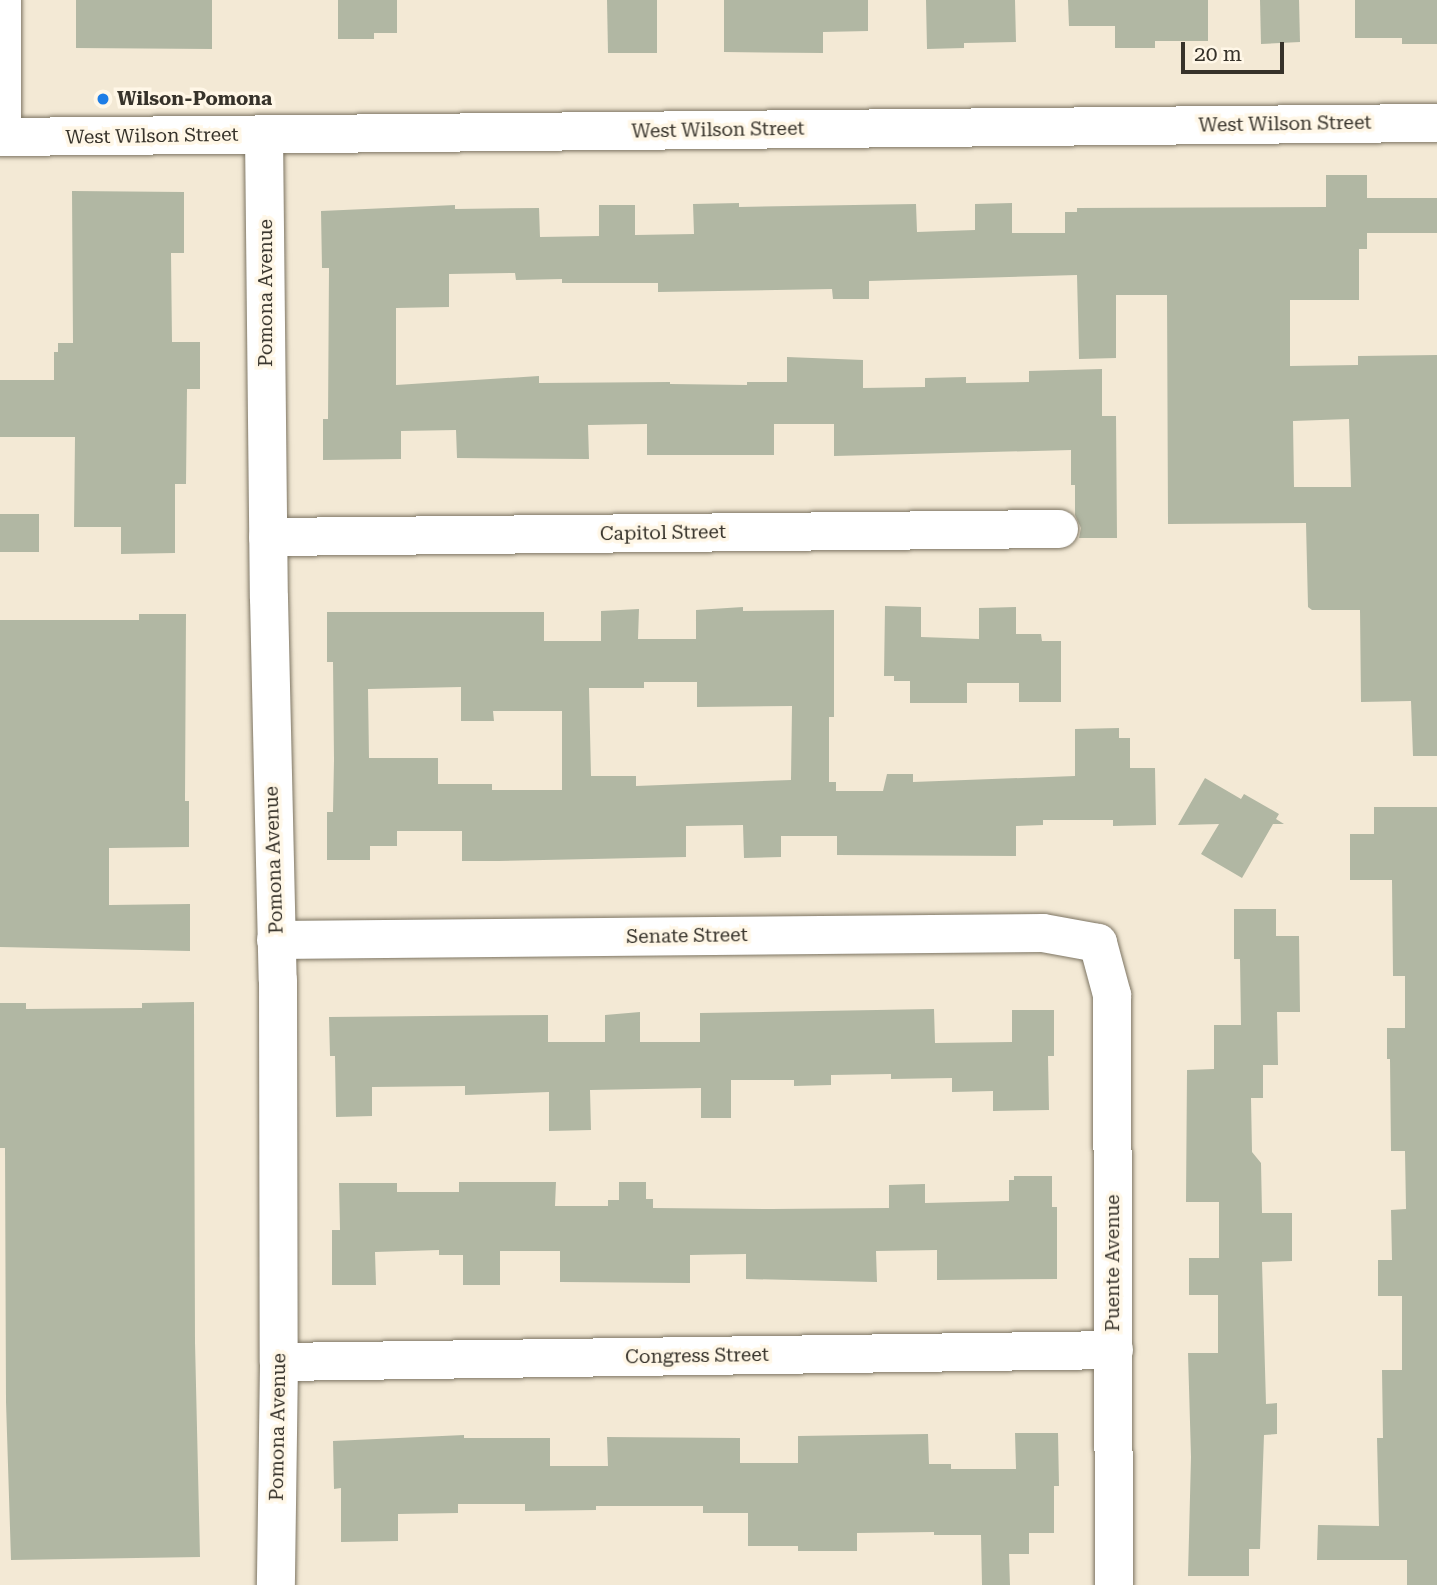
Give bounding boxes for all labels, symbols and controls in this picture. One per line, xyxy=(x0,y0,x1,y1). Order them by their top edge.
scale bar xyxy=(1185,28,1288,72)
text: 20 m xyxy=(1194,42,1242,66)
place label: Wilson-Pomona xyxy=(117,88,272,110)
marker: Wilson-Pomona xyxy=(95,91,111,107)
street label: West Wilson Street xyxy=(1198,111,1372,137)
street label: West Wilson Street xyxy=(631,117,805,143)
street label: West Wilson Street xyxy=(65,123,239,149)
street label: Pomona Avenue xyxy=(255,219,277,367)
street label: Capitol Street xyxy=(600,521,726,545)
street label: Pomona Avenue xyxy=(260,786,288,934)
street label: Senate Street xyxy=(626,924,748,948)
street label: Puente Avenue xyxy=(1102,1194,1124,1332)
street label: Congress Street xyxy=(625,1343,769,1369)
street label: Pomona Avenue xyxy=(265,1353,291,1501)

